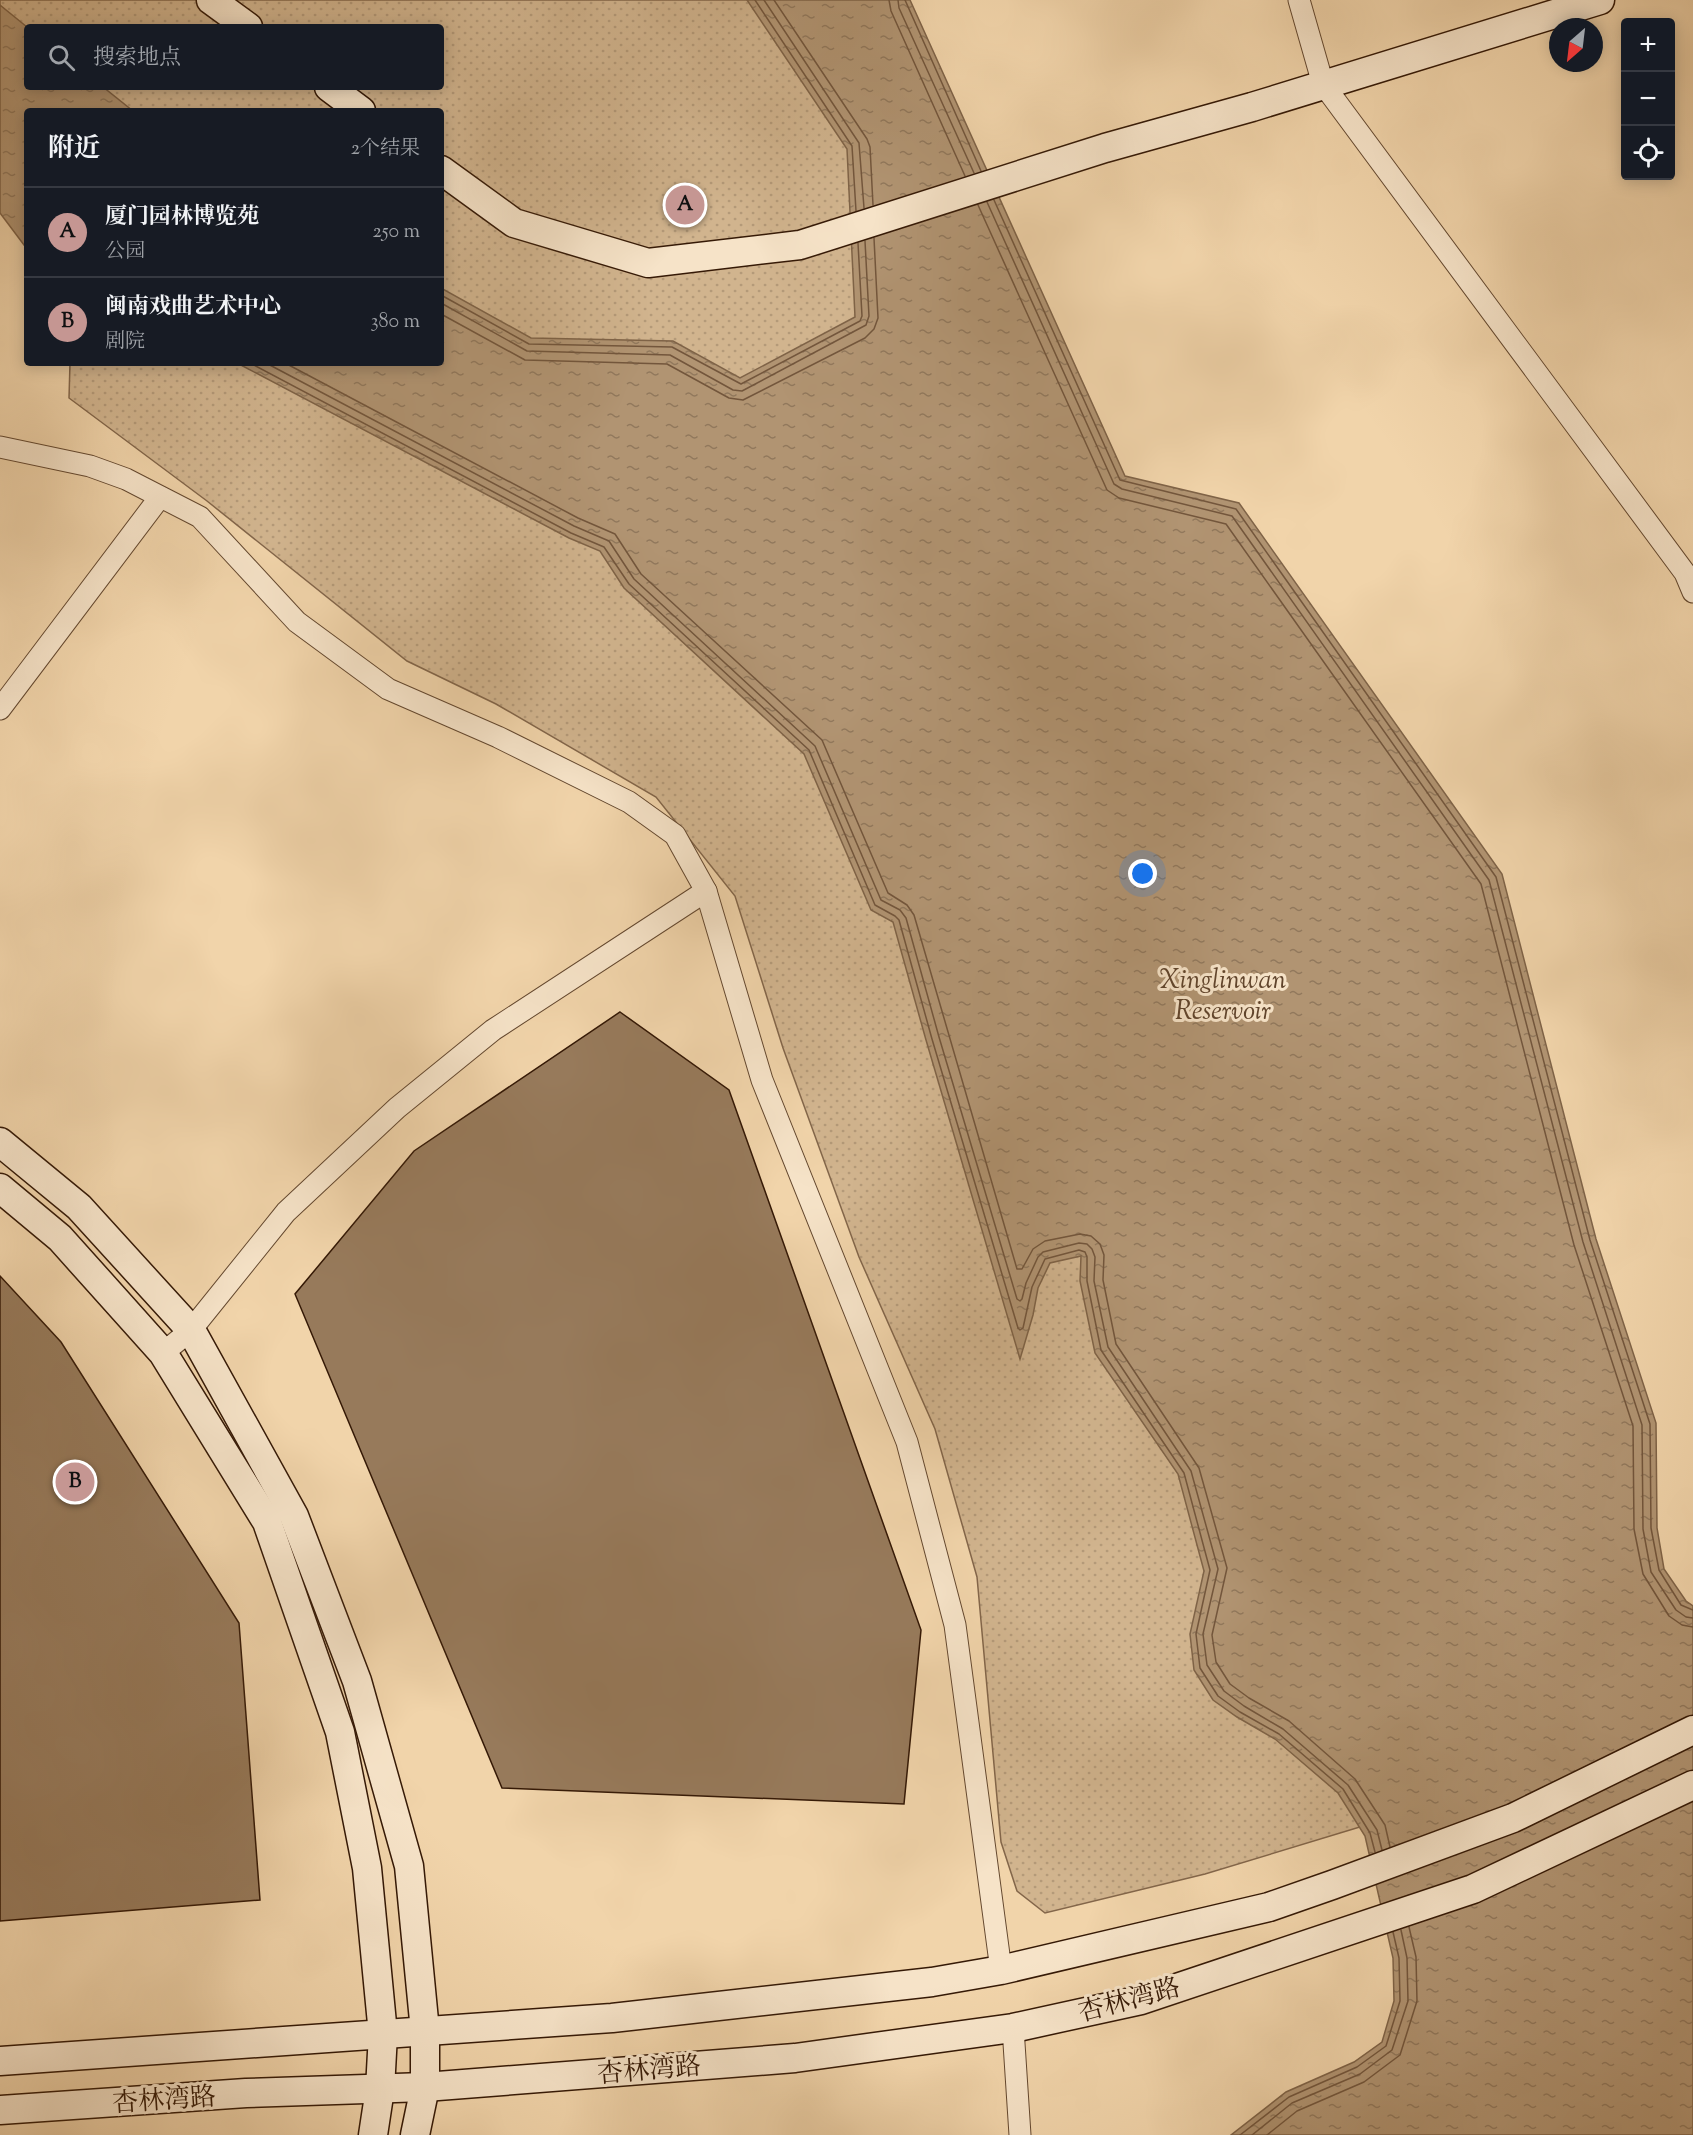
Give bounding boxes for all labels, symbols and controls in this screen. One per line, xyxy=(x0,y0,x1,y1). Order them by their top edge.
north arrow xyxy=(1549,18,1603,72)
map controls xyxy=(1621,18,1675,180)
button: + xyxy=(1621,18,1675,72)
search box xyxy=(24,24,444,90)
icon: search xyxy=(45,41,78,74)
text: 搜索地点 xyxy=(93,43,181,75)
button: − xyxy=(1621,72,1675,126)
button: locate xyxy=(1621,126,1675,180)
text: 附近 xyxy=(48,131,100,168)
text: 2个结果 xyxy=(351,135,420,164)
pin: A xyxy=(666,182,704,228)
text: 厦门园林博览苑 xyxy=(105,202,259,234)
text: A xyxy=(59,218,76,247)
text: 250 m xyxy=(372,218,420,247)
text: 公园 xyxy=(105,238,145,267)
text: 闽南戏曲艺术中心 xyxy=(105,292,281,324)
text: B xyxy=(61,308,74,337)
text: 380 m xyxy=(371,308,420,337)
text: 剧院 xyxy=(105,328,145,357)
your location xyxy=(1128,859,1157,888)
water label: Xinglinwan Reservoir xyxy=(1160,962,1286,1032)
pin: B xyxy=(56,1460,94,1504)
street label: 杏林湾路 xyxy=(1075,1970,1185,2033)
street label: 杏林湾路 xyxy=(596,2049,703,2094)
street label: 杏林湾路 xyxy=(111,2079,217,2124)

